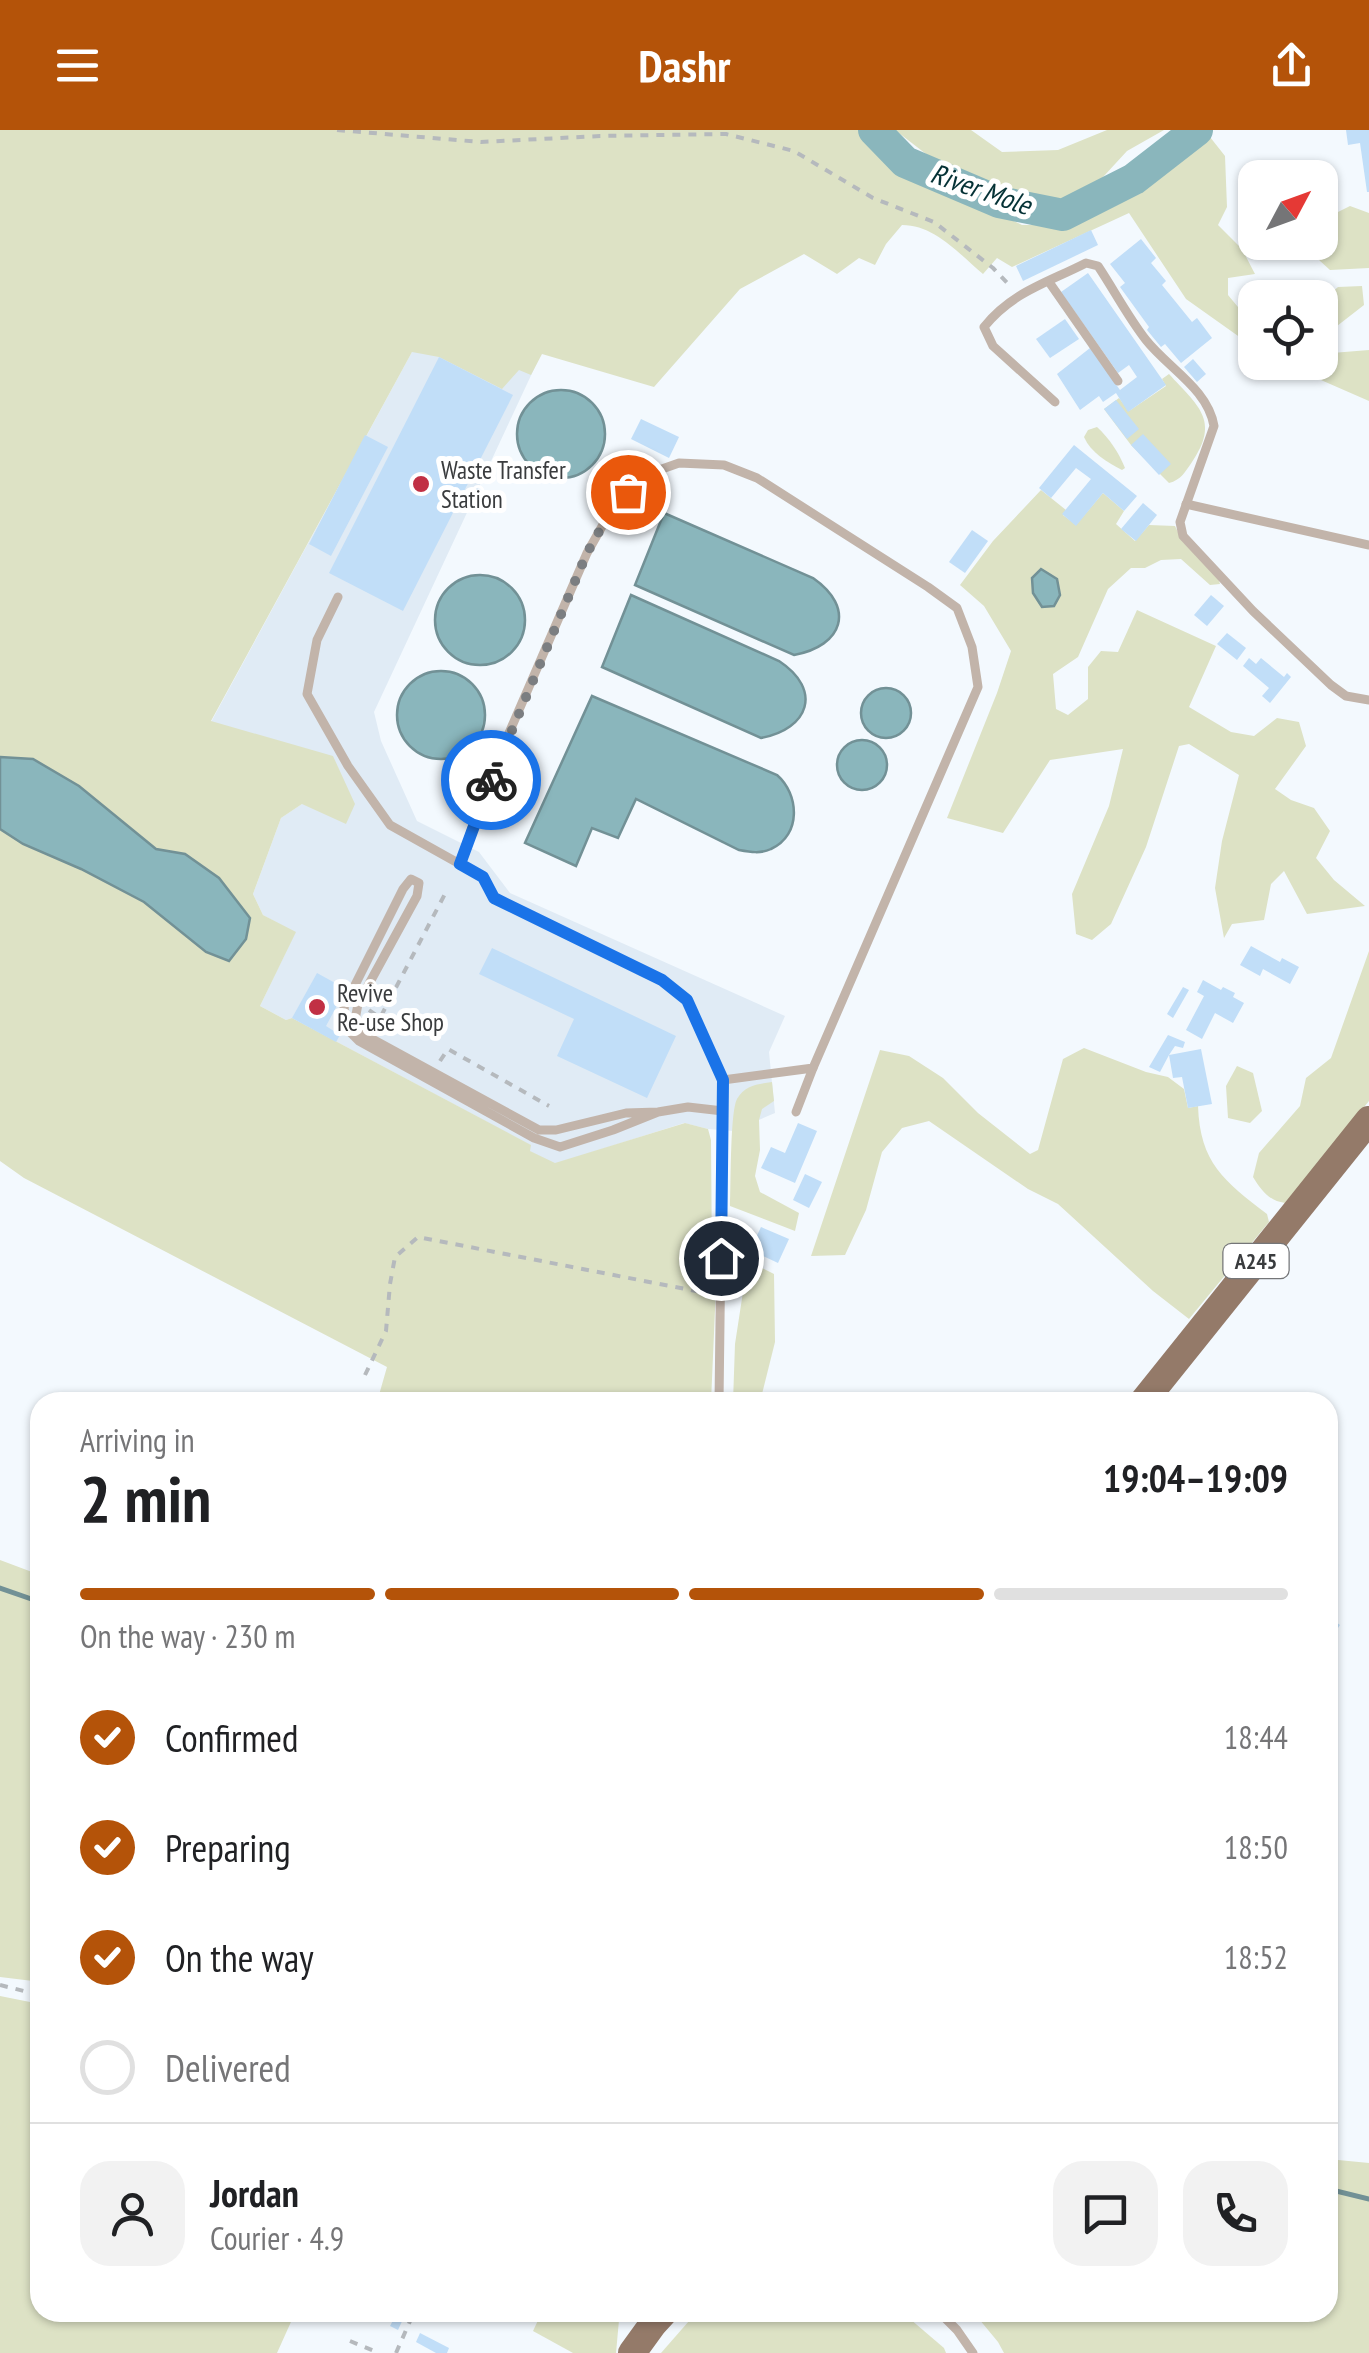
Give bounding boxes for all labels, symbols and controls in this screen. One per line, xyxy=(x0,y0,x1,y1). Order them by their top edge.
text: Dashr xyxy=(639,36,730,94)
icon: menu xyxy=(50,38,105,93)
icon: share xyxy=(1264,38,1319,93)
water label: River Mole xyxy=(926,154,1038,224)
north arrow xyxy=(1238,160,1338,260)
map controls xyxy=(1238,160,1338,380)
button: locate xyxy=(1238,280,1338,380)
pin xyxy=(586,450,671,535)
place label: Waste Transfer Station xyxy=(441,454,566,515)
icon: bag xyxy=(601,465,656,520)
marker: Waste Transfer Station xyxy=(410,473,432,495)
courier xyxy=(441,730,541,830)
icon: bike xyxy=(464,753,519,808)
place label: Revive Re-use Shop xyxy=(337,977,444,1038)
marker: Revive Re-use Shop xyxy=(306,996,328,1018)
pin xyxy=(679,1216,764,1301)
icon: home xyxy=(694,1231,749,1286)
road number: A245 xyxy=(1224,1244,1288,1278)
text: Arriving in xyxy=(80,1419,195,1461)
text: 19:04–19:09 xyxy=(1103,1453,1288,1502)
text: 2 min xyxy=(80,1456,211,1540)
text: On the way · 230 m xyxy=(80,1615,295,1657)
icon: check xyxy=(80,1710,135,1765)
text: Confirmed xyxy=(165,1713,298,1762)
text: 18:44 xyxy=(1224,1716,1288,1758)
icon: check xyxy=(80,1820,135,1875)
text: Preparing xyxy=(165,1823,291,1872)
text: 18:50 xyxy=(1224,1826,1288,1868)
icon: check xyxy=(80,1930,135,1985)
text: On the way xyxy=(165,1933,313,1982)
text: 18:52 xyxy=(1224,1936,1288,1978)
text: Delivered xyxy=(165,2043,291,2092)
button: person xyxy=(80,2161,185,2266)
button: chat xyxy=(1053,2161,1158,2266)
button: phone xyxy=(1183,2161,1288,2266)
text: Jordan xyxy=(210,2168,299,2217)
text: Courier · 4.9 xyxy=(210,2217,344,2259)

